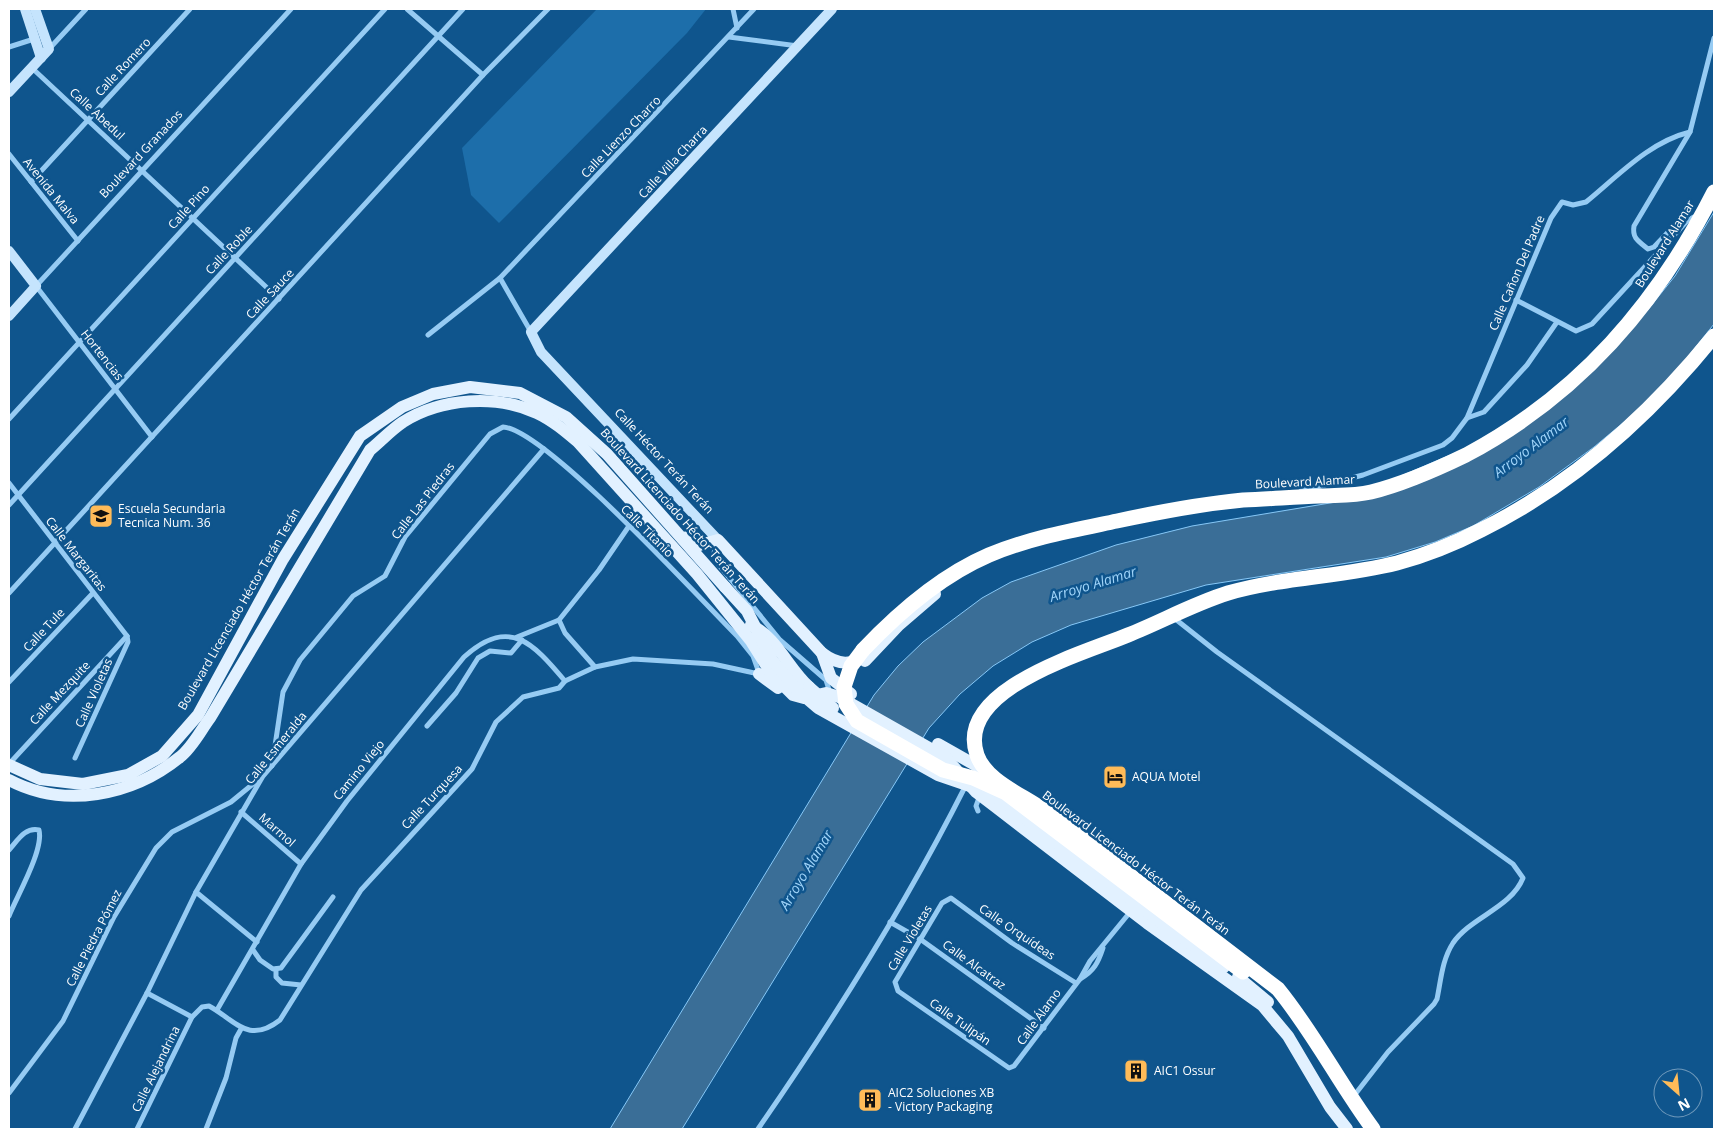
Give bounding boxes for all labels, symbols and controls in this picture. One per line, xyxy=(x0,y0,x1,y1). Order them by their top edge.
street label: Calle Romero xyxy=(91,34,154,100)
street label: Calle Abedul xyxy=(66,84,129,144)
street label: Calle Lienzo Charro xyxy=(577,92,664,181)
street label: Boulevard Granados xyxy=(95,106,186,201)
street label: Calle Villa Charra xyxy=(634,121,711,202)
street label: Avenida Malva xyxy=(19,154,83,228)
street label: Calle Pino xyxy=(164,181,213,233)
street label: Boulevard Alamar xyxy=(1631,197,1698,291)
street label: Calle Cañon Del Padre xyxy=(1485,212,1549,333)
street label: Calle Roble xyxy=(201,221,256,278)
street label: Calle Sauce xyxy=(242,265,298,323)
street label: Hortencias xyxy=(77,326,128,384)
street label: Calle Héctor Terán Terán xyxy=(611,404,718,517)
water label: Arroyo Alamar xyxy=(1488,412,1573,482)
street label: Boulevard Licenciado Héctor Terán Terán xyxy=(597,424,764,607)
street label: Calle Las Piedras xyxy=(387,458,458,543)
street label: Boulevard Alamar xyxy=(1255,470,1355,493)
place label: Escuela Secundaria Tecnica Num. 36 xyxy=(118,500,225,531)
street label: Calle Titanio xyxy=(617,500,678,561)
school or university icon: Escuela Secundaria Tecnica Num. 36 xyxy=(88,503,114,529)
street label: Boulevard Licenciado Héctor Terán Terán xyxy=(173,505,304,713)
street label: Calle Margaritas xyxy=(42,513,111,595)
water label: Arroyo Alamar xyxy=(1046,561,1139,606)
street label: Calle Tule xyxy=(19,604,68,655)
street label: Calle Violetas xyxy=(71,655,116,730)
street label: Calle Mezquite xyxy=(25,657,94,728)
street label: Calle Esmeralda xyxy=(241,708,310,788)
street label: Camino Viejo xyxy=(329,736,388,803)
street label: Calle Turquesa xyxy=(397,761,466,833)
hotel icon: AQUA Motel xyxy=(1102,764,1128,790)
place label: AQUA Motel xyxy=(1132,768,1200,785)
street label: Boulevard Licenciado Héctor Terán Terán xyxy=(1039,786,1234,939)
street label: Marmol xyxy=(255,809,299,850)
water label: Arroyo Alamar xyxy=(774,826,837,914)
street label: Calle Piedra Pómez xyxy=(62,886,126,989)
street label: Calle Orquídeas xyxy=(976,900,1059,964)
street label: Calle Violetas xyxy=(883,901,936,974)
street label: Calle Alcatraz xyxy=(939,936,1010,994)
street label: Calle Álamo xyxy=(1012,985,1065,1048)
street label: Calle Tulipán xyxy=(926,994,994,1049)
street label: Calle Alejandrina xyxy=(127,1023,184,1115)
building icon: AIC1 Ossur xyxy=(1123,1058,1149,1084)
place label: AIC1 Ossur xyxy=(1154,1062,1216,1079)
north arrow xyxy=(1653,1068,1703,1118)
place label: AIC2 Soluciones XB - Victory Packaging xyxy=(888,1084,995,1115)
building icon: AIC2 Soluciones XB - Victory Packaging xyxy=(857,1087,883,1113)
text: N xyxy=(1675,1094,1694,1116)

